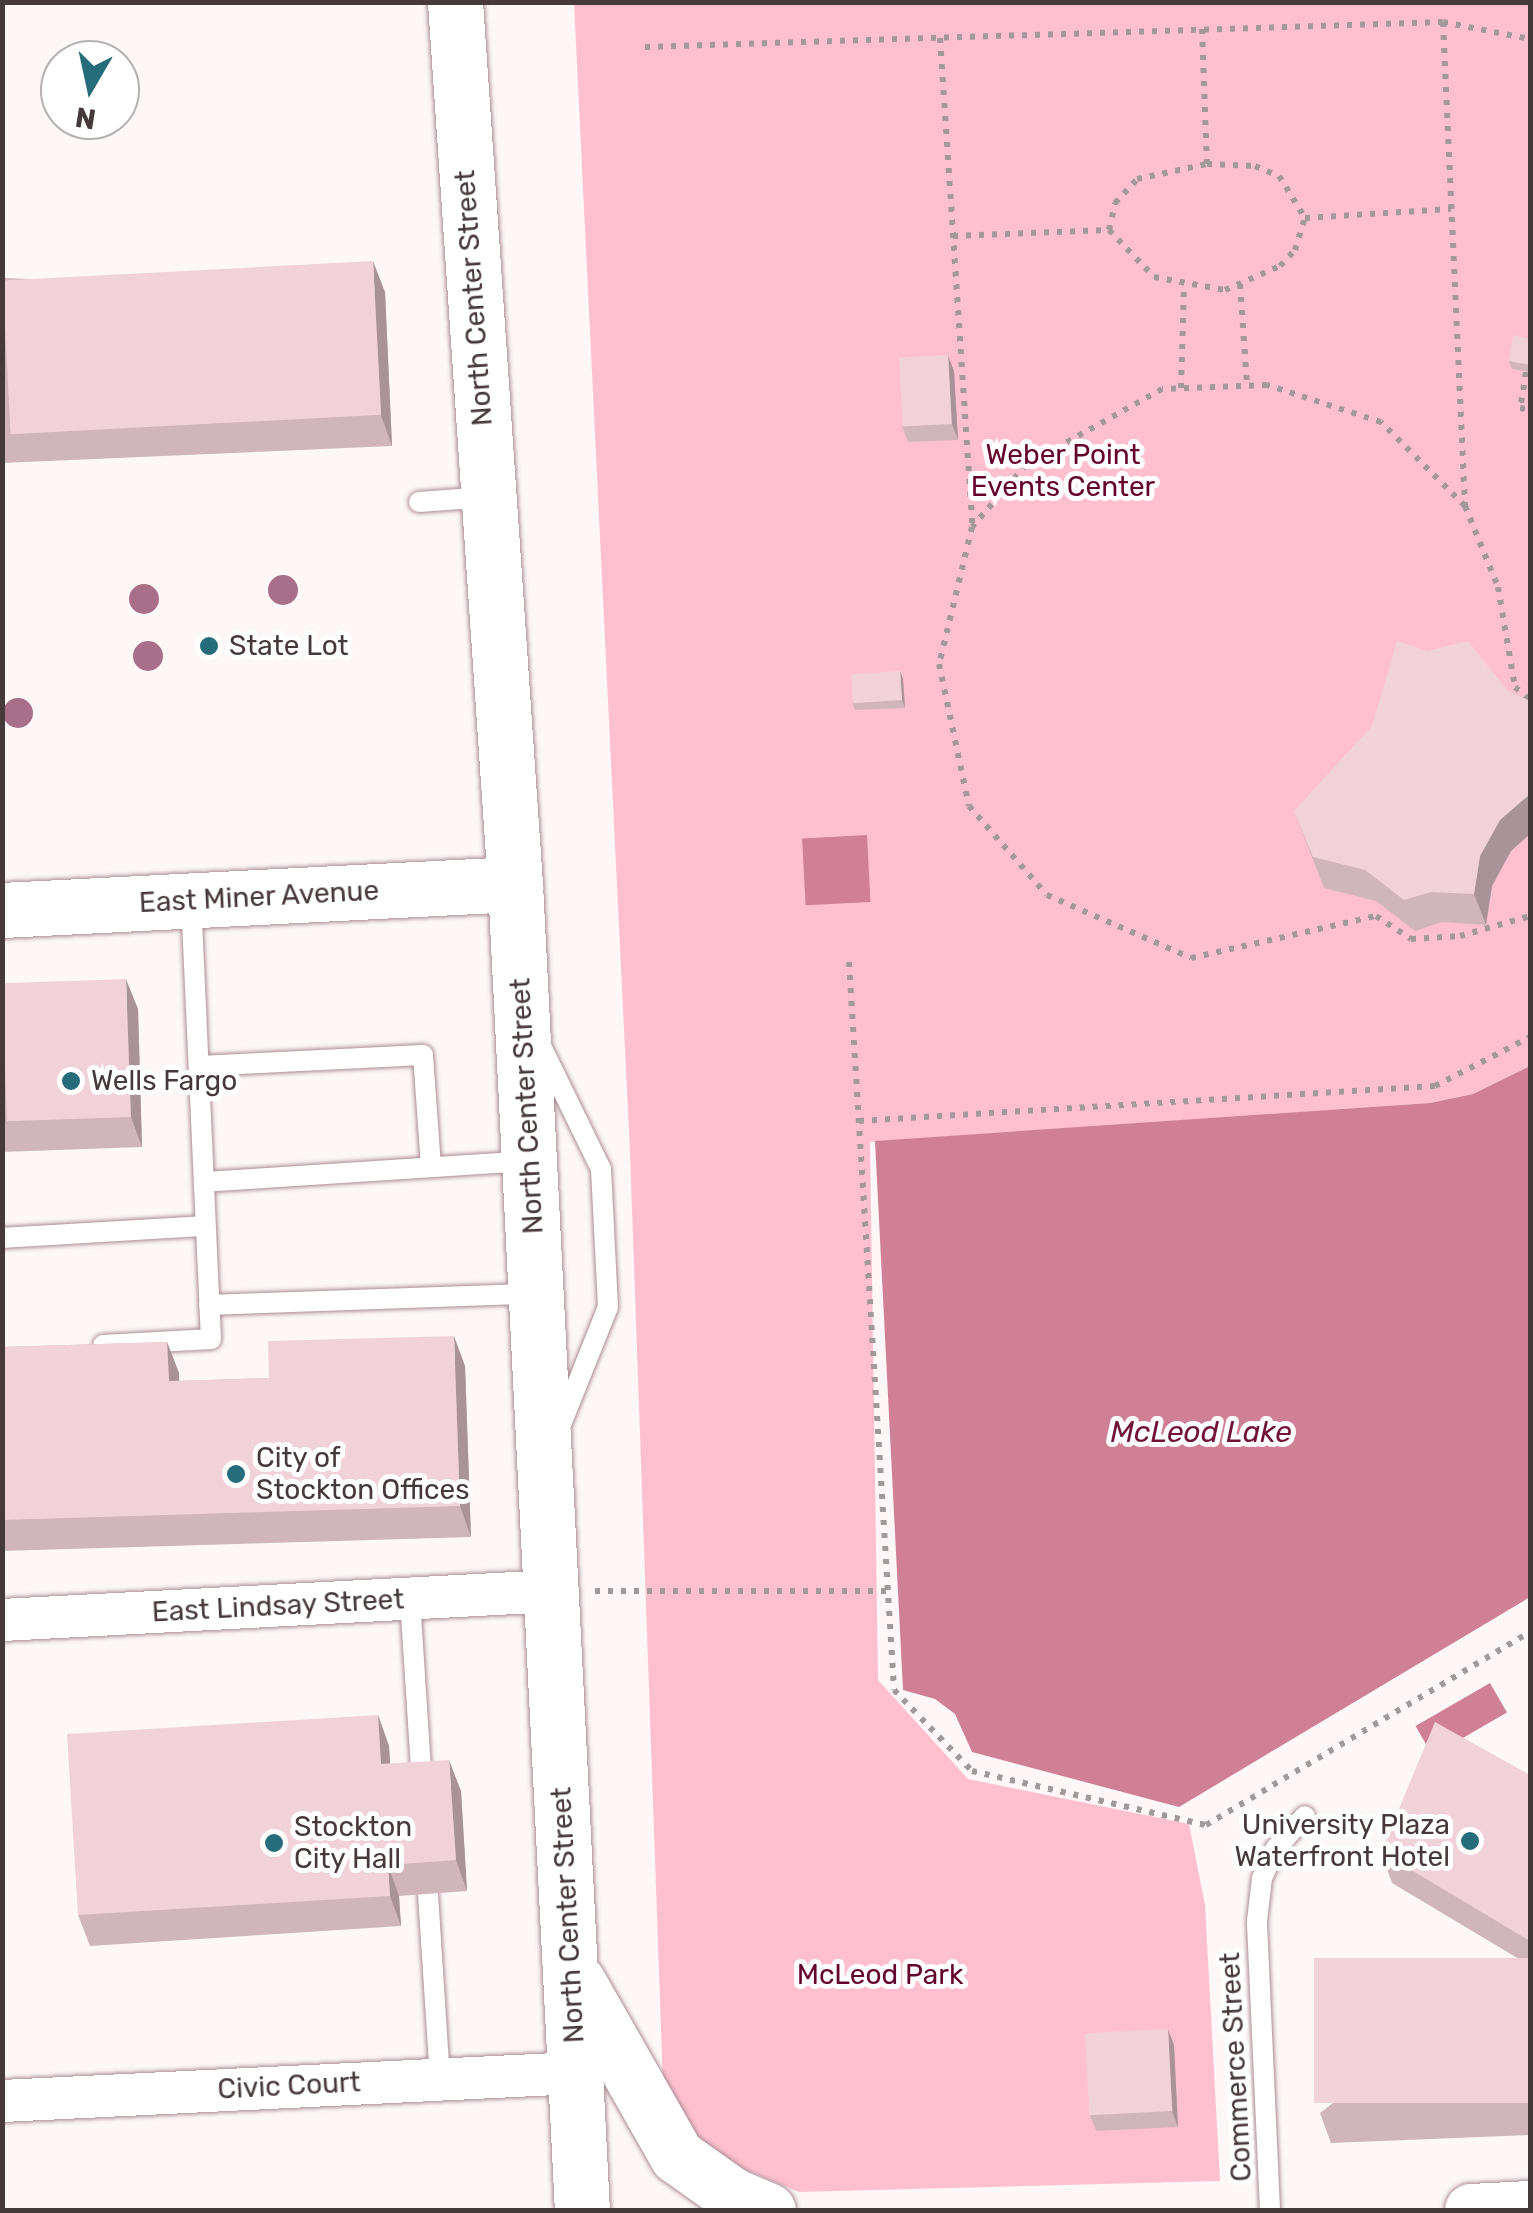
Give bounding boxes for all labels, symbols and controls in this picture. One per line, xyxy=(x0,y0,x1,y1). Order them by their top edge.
north arrow xyxy=(40,40,140,140)
text: N xyxy=(73,100,98,136)
street label: North Center Street xyxy=(448,169,500,427)
park label: Weber Point Events Center xyxy=(971,438,1155,504)
place label: State Lot xyxy=(229,629,349,663)
marker: State Lot xyxy=(198,635,220,657)
street label: East Miner Avenue xyxy=(137,874,381,920)
street label: North Center Street xyxy=(503,977,551,1235)
place label: Wells Fargo xyxy=(91,1064,237,1098)
marker: Wells Fargo xyxy=(60,1070,82,1092)
water label: McLeod Lake xyxy=(1110,1414,1292,1450)
place label: City of Stockton Offices xyxy=(256,1441,470,1507)
marker: City of Stockton Offices xyxy=(225,1463,247,1485)
street label: East Lindsay Street xyxy=(151,1583,405,1629)
street label: North Center Street xyxy=(544,1786,592,2044)
place label: University Plaza Waterfront Hotel xyxy=(1234,1808,1450,1874)
place label: Stockton City Hall xyxy=(294,1810,412,1876)
marker: University Plaza Waterfront Hotel xyxy=(1459,1830,1481,1852)
marker: Stockton City Hall xyxy=(263,1832,285,1854)
street label: Commerce Street xyxy=(1213,1952,1259,2182)
park label: McLeod Park xyxy=(797,1958,963,1992)
street label: Civic Court xyxy=(217,2065,361,2107)

